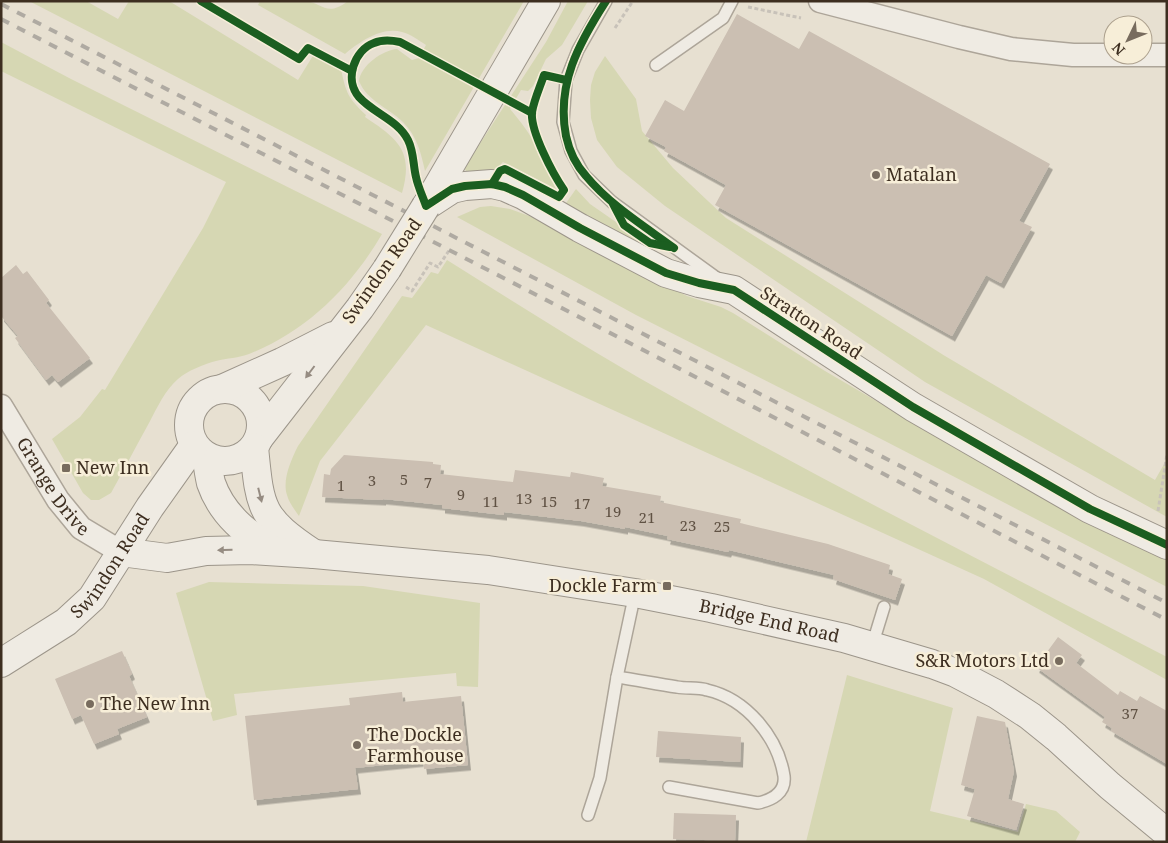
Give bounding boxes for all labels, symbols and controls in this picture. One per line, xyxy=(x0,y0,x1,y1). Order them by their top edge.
north arrow xyxy=(1103,15,1153,65)
text: N xyxy=(1107,39,1129,60)
place label: Matalan xyxy=(886,162,957,186)
marker: Matalan xyxy=(870,169,882,181)
street label: Swindon Road xyxy=(336,213,426,328)
street label: Stratton Road xyxy=(756,280,867,364)
one-way arrow xyxy=(304,365,315,378)
street label: Grange Drive xyxy=(12,433,94,541)
place label: New Inn xyxy=(76,455,150,479)
marker: New Inn xyxy=(60,462,72,474)
house number: 5 xyxy=(400,469,408,489)
house number: 3 xyxy=(368,470,376,490)
house number: 7 xyxy=(424,472,432,492)
house number: 1 xyxy=(337,475,345,495)
house number: 9 xyxy=(457,484,465,504)
one-way arrow xyxy=(257,487,265,502)
house number: 13 xyxy=(516,488,532,508)
house number: 11 xyxy=(483,491,499,511)
house number: 15 xyxy=(541,491,557,511)
house number: 17 xyxy=(574,493,590,513)
house number: 19 xyxy=(605,501,621,521)
house number: 21 xyxy=(639,507,655,527)
street label: Swindon Road xyxy=(65,508,154,623)
house number: 23 xyxy=(680,515,696,535)
house number: 25 xyxy=(714,516,730,536)
one-way arrow xyxy=(217,546,233,554)
place label: Dockle Farm xyxy=(549,573,657,597)
marker: Dockle Farm xyxy=(661,580,673,592)
street label: Bridge End Road xyxy=(697,593,842,648)
place label: S&R Motors Ltd xyxy=(915,648,1049,672)
marker: S&R Motors Ltd xyxy=(1053,655,1065,667)
place label: The New Inn xyxy=(100,691,211,715)
marker: The New Inn xyxy=(84,698,96,710)
house number: 37 xyxy=(1122,703,1138,723)
place label: The Dockle Farmhouse xyxy=(367,722,464,767)
marker: The Dockle Farmhouse xyxy=(351,739,363,751)

